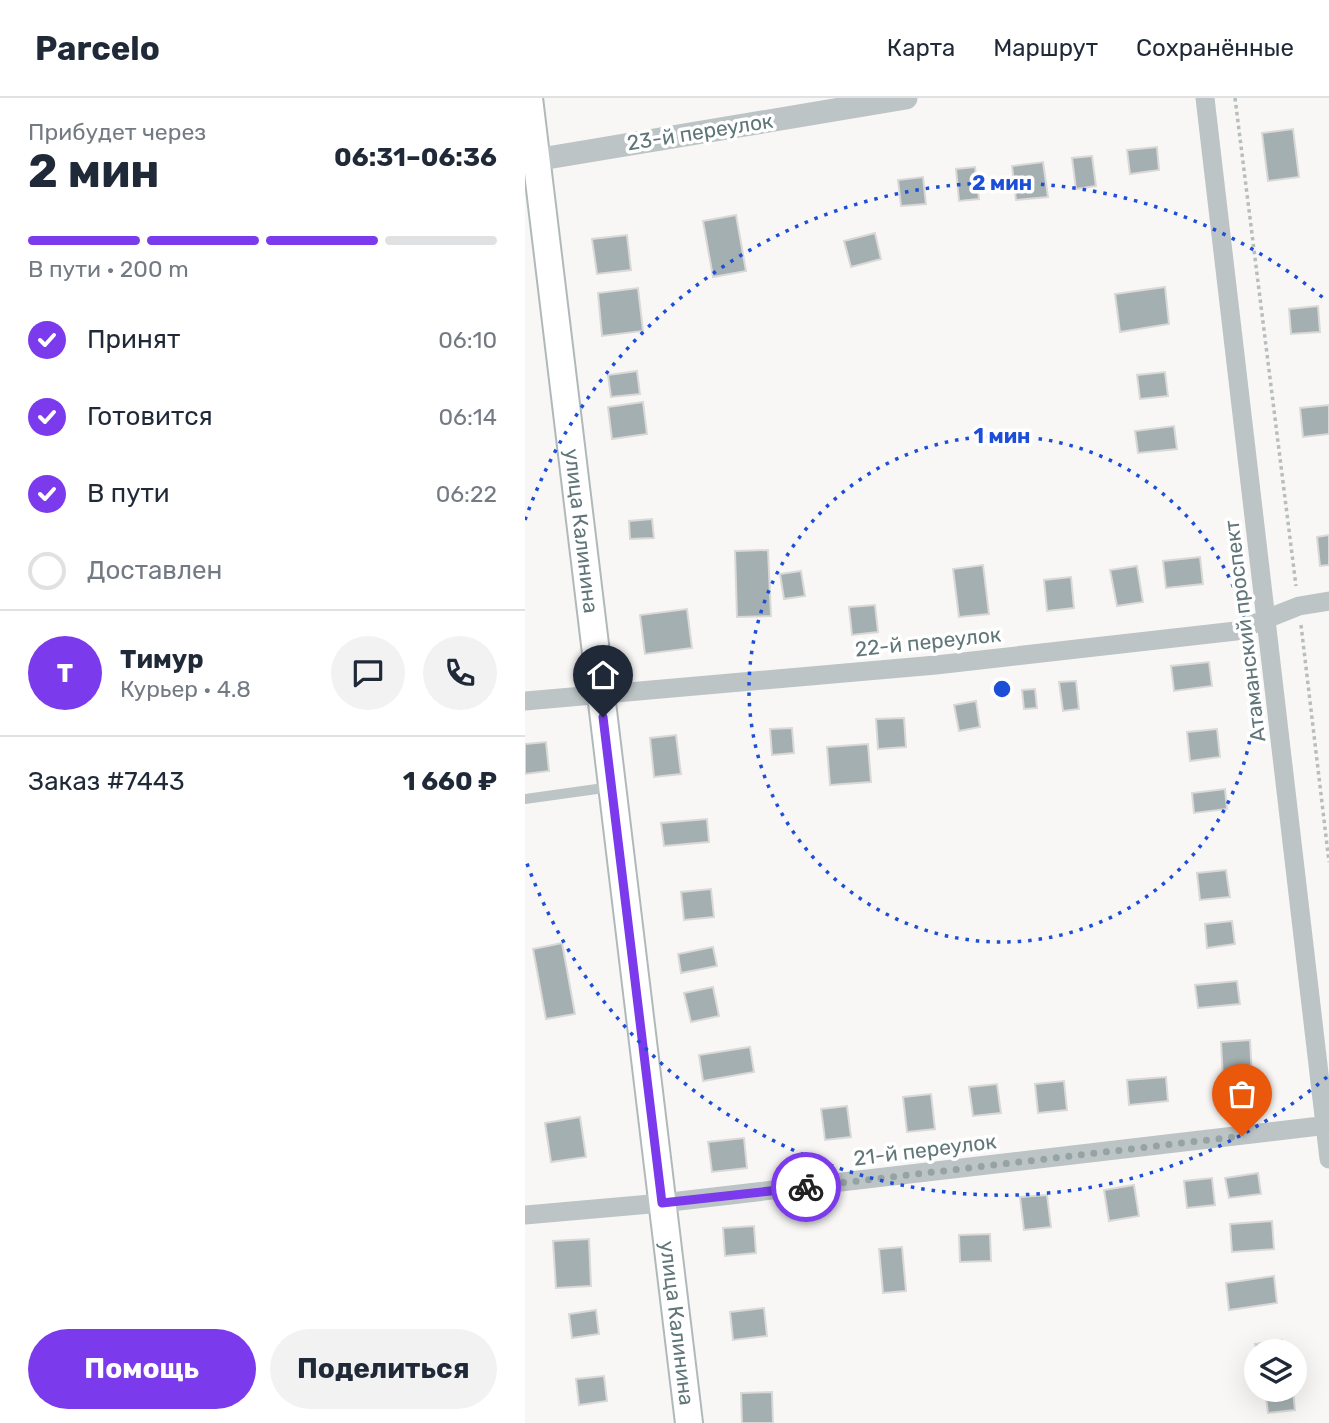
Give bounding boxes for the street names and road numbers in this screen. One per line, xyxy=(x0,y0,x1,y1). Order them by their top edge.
street label: 23-й переулок xyxy=(625,108,775,155)
street label: улица Калинина xyxy=(559,447,604,615)
street label: Атаманский проспект xyxy=(1218,518,1271,743)
street label: 22-й переулок xyxy=(854,621,1002,662)
street label: 21-й переулок xyxy=(852,1128,998,1171)
street label: улица Калинина xyxy=(655,1239,700,1407)

